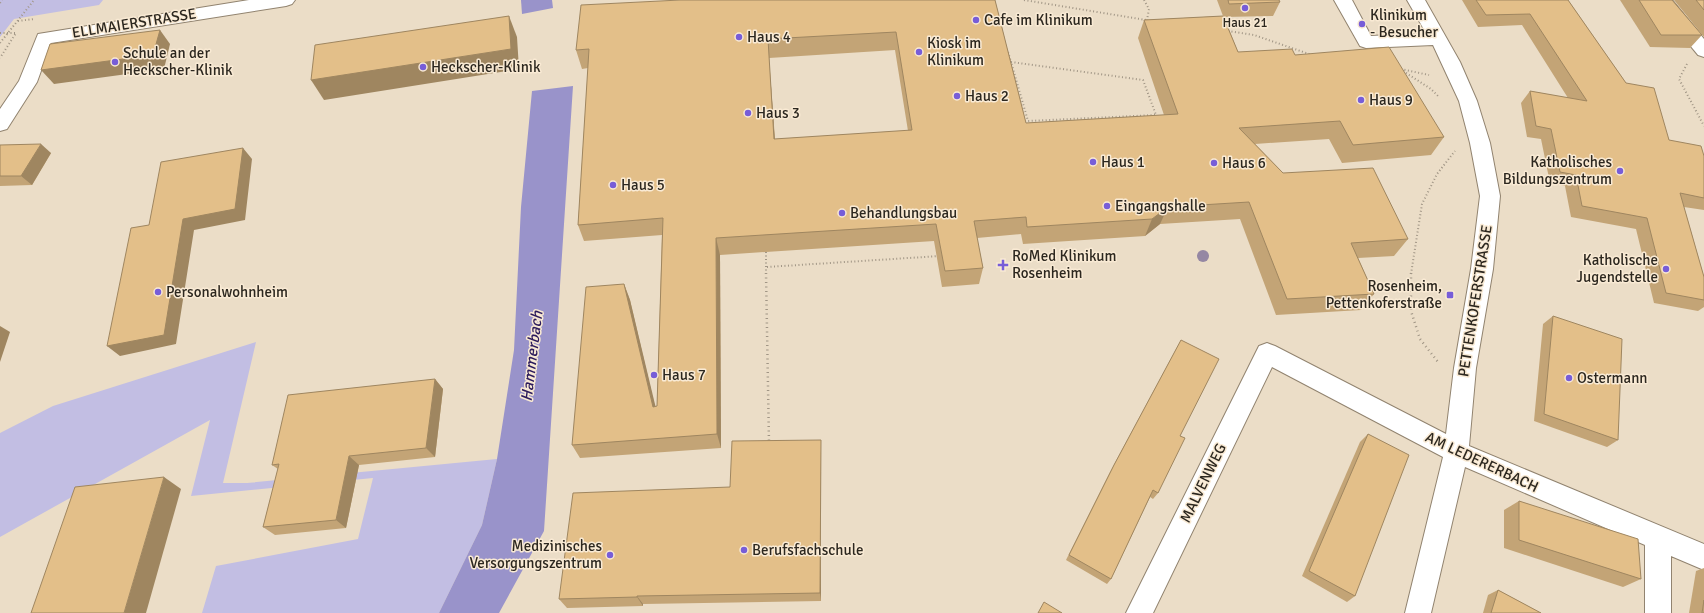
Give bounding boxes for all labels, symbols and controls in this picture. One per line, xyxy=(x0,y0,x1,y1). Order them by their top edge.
marker: Haus 21 xyxy=(1240,3,1250,13)
street label: ELLMAIERSTRASSE xyxy=(71,4,197,42)
place label: Klinikum - Besucher xyxy=(1370,6,1439,41)
place label: Cafe im Klinikum xyxy=(984,11,1093,29)
marker: Cafe im Klinikum xyxy=(971,15,981,25)
place label: Haus 21 xyxy=(1222,15,1268,31)
marker: Klinikum - Besucher xyxy=(1357,19,1367,29)
place label: Haus 4 xyxy=(747,28,791,46)
marker: Haus 4 xyxy=(734,32,744,42)
place label: Kiosk im Klinikum xyxy=(927,34,984,69)
place label: Schule an der Heckscher-Klinik xyxy=(123,44,233,79)
marker: Kiosk im Klinikum xyxy=(914,47,924,57)
marker: Schule an der Heckscher-Klinik xyxy=(110,57,120,67)
place label: Heckscher-Klinik xyxy=(431,58,541,76)
marker: Heckscher-Klinik xyxy=(418,62,428,72)
place label: Haus 2 xyxy=(965,87,1009,105)
marker: Haus 2 xyxy=(952,91,962,101)
place label: Haus 9 xyxy=(1369,91,1413,109)
marker: Haus 9 xyxy=(1356,95,1366,105)
place label: Haus 3 xyxy=(756,104,800,122)
marker: Haus 3 xyxy=(743,108,753,118)
place label: Haus 1 xyxy=(1101,153,1145,171)
place label: Katholisches Bildungszentrum xyxy=(1503,153,1612,188)
place label: Haus 6 xyxy=(1222,154,1266,172)
marker: Haus 1 xyxy=(1088,157,1098,167)
marker: Haus 6 xyxy=(1209,158,1219,168)
marker: Katholisches Bildungszentrum xyxy=(1615,166,1625,176)
place label: Haus 5 xyxy=(621,176,665,194)
marker: Haus 5 xyxy=(608,180,618,190)
place label: Eingangshalle xyxy=(1115,197,1206,215)
marker: Eingangshalle xyxy=(1102,201,1112,211)
place label: Behandlungsbau xyxy=(850,204,957,222)
marker: Behandlungsbau xyxy=(837,208,847,218)
street label: PETTENKOFERSTRASSE xyxy=(1454,224,1496,378)
place label: RoMed Klinikum Rosenheim xyxy=(1012,247,1117,282)
place label: Katholische Jugendstelle xyxy=(1576,251,1658,286)
marker: RoMed Klinikum Rosenheim xyxy=(997,259,1009,271)
marker: Katholische Jugendstelle xyxy=(1661,264,1671,274)
place label: Rosenheim, Pettenkoferstraße xyxy=(1326,277,1442,312)
place label: Personalwohnheim xyxy=(166,283,288,301)
marker: Personalwohnheim xyxy=(153,287,163,297)
marker: Rosenheim, Pettenkoferstraße xyxy=(1445,290,1455,300)
water label: Hammerbach xyxy=(517,308,548,403)
place label: Haus 7 xyxy=(662,366,706,384)
place label: Ostermann xyxy=(1577,369,1648,387)
marker: Haus 7 xyxy=(649,370,659,380)
marker: Ostermann xyxy=(1564,373,1574,383)
street label: AM LEDERERBACH xyxy=(1423,428,1541,496)
street label: MALVENWEG xyxy=(1176,440,1230,526)
place label: Medizinisches Versorgungszentrum xyxy=(469,537,602,572)
place label: Berufsfachschule xyxy=(752,541,863,559)
marker: Berufsfachschule xyxy=(739,545,749,555)
marker: Medizinisches Versorgungszentrum xyxy=(605,550,615,560)

